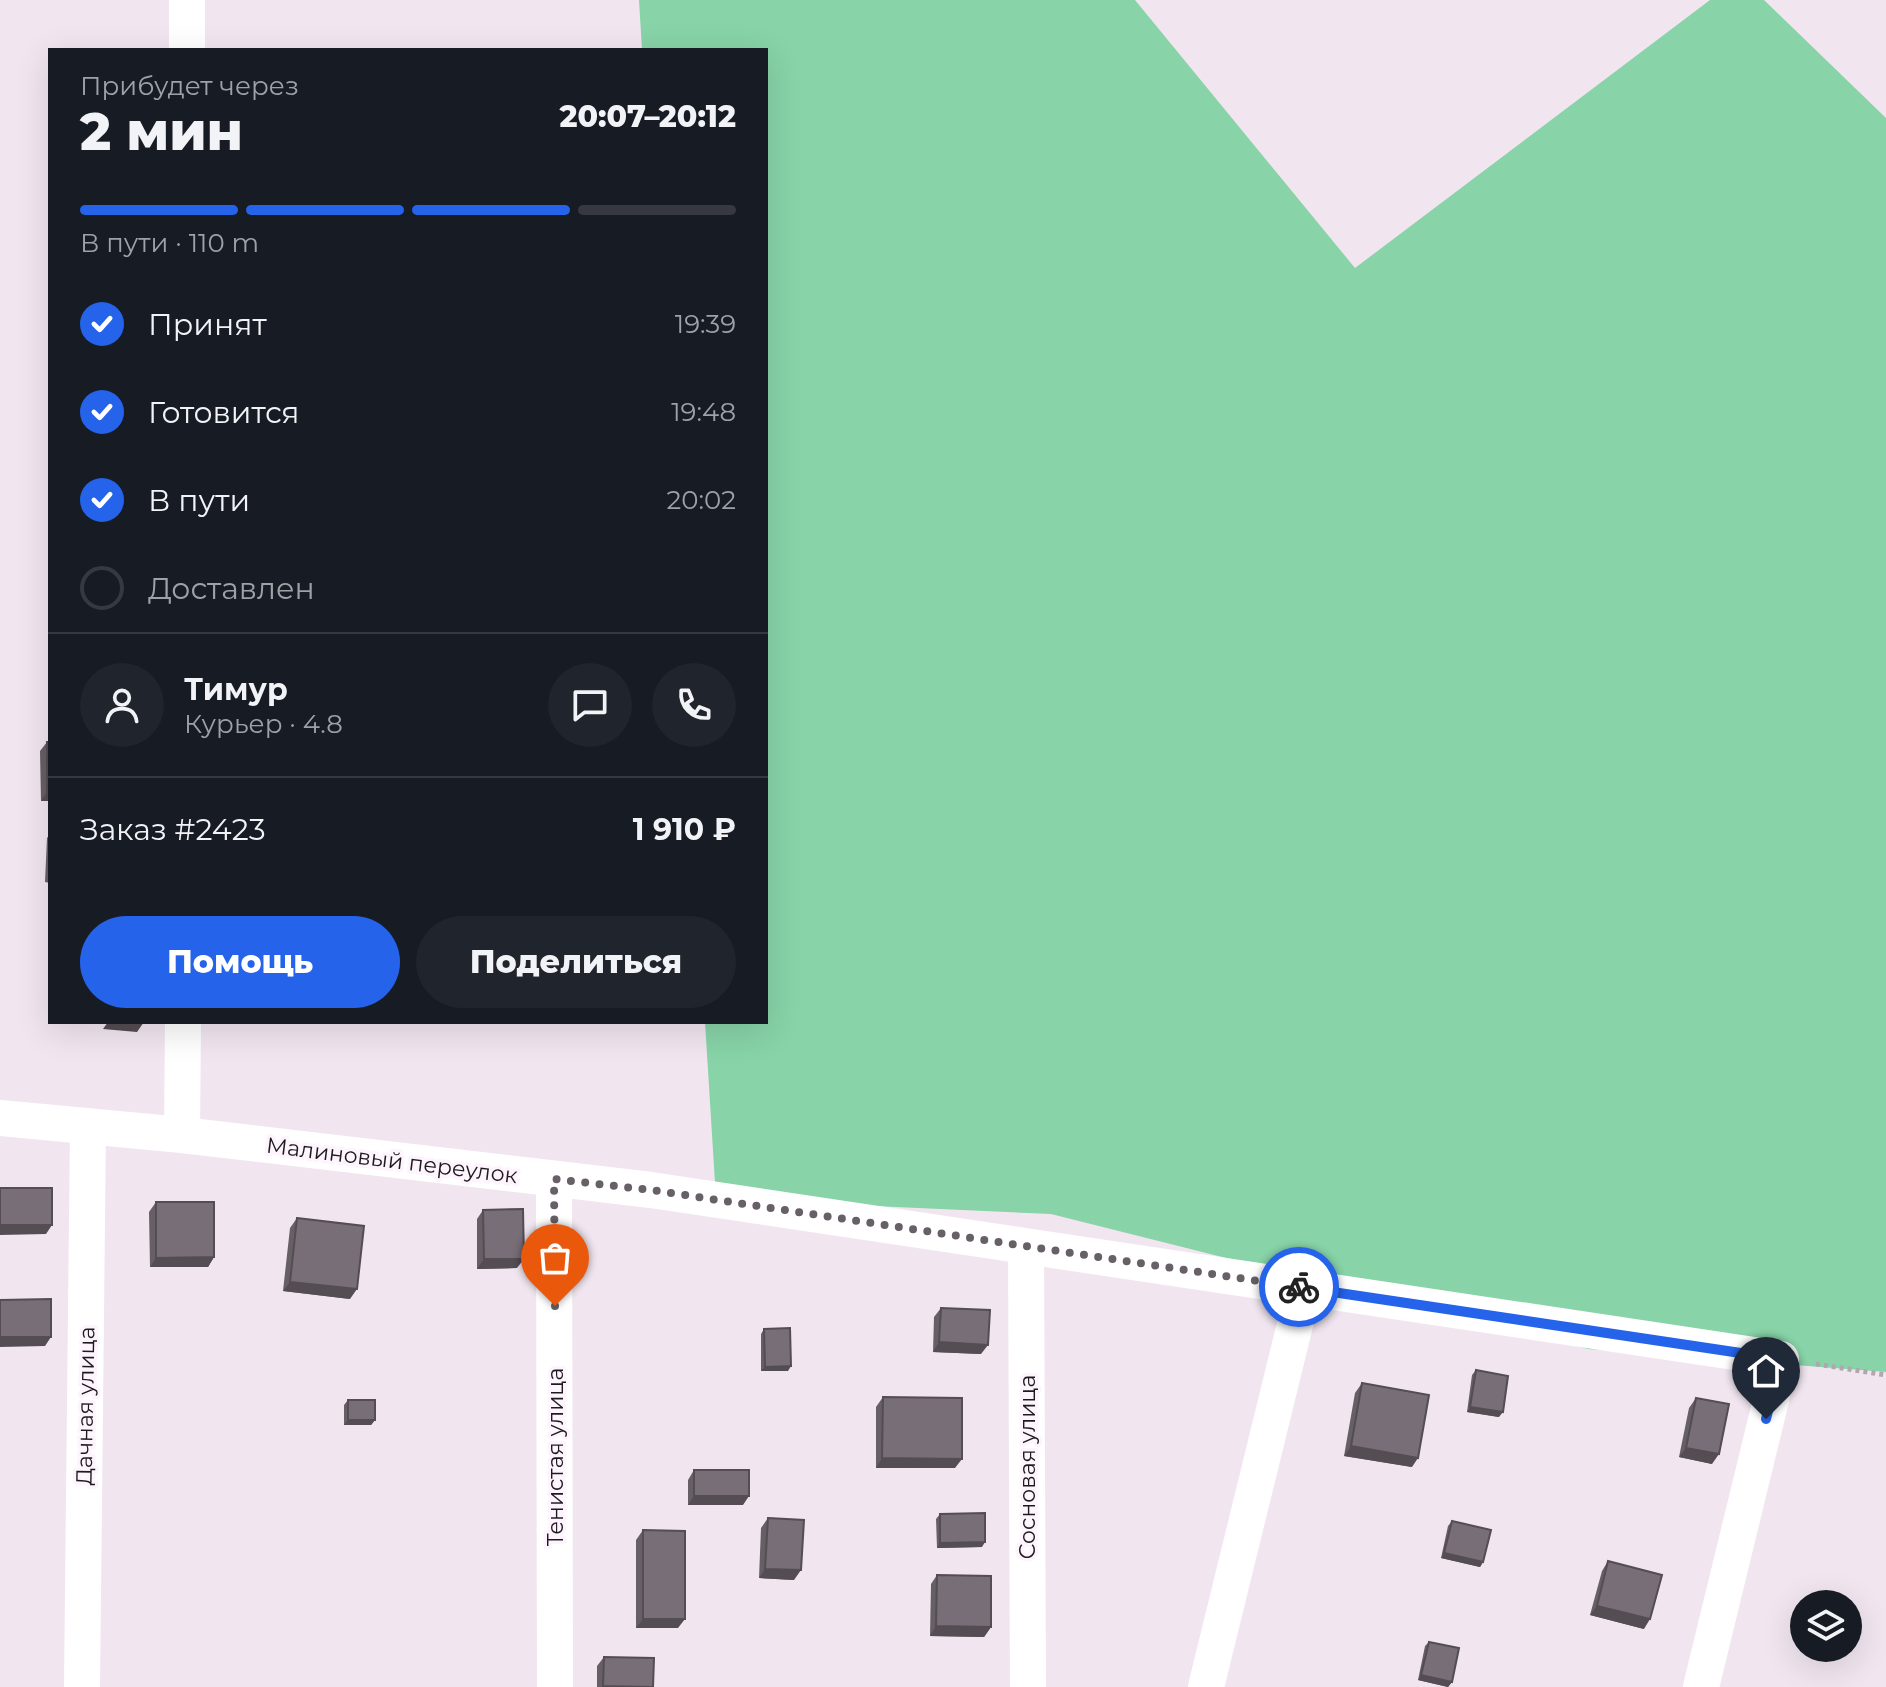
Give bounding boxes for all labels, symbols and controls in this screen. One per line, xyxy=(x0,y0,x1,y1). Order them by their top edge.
text: Прибудет через xyxy=(80,70,299,102)
text: 20:07–20:12 xyxy=(559,98,736,135)
text: 2 мин xyxy=(80,100,243,163)
text: В пути · 110 m xyxy=(80,227,259,259)
icon: check xyxy=(80,302,124,346)
text: Принят xyxy=(148,306,267,343)
text: 19:39 xyxy=(675,308,736,340)
icon: check xyxy=(80,390,124,434)
text: Готовится xyxy=(148,394,300,431)
text: 19:48 xyxy=(671,396,736,428)
icon: check xyxy=(80,478,124,522)
text: В пути xyxy=(148,482,250,519)
text: 20:02 xyxy=(667,484,736,516)
text: Доставлен xyxy=(148,570,315,607)
button: person xyxy=(80,663,164,747)
button: chat xyxy=(548,663,632,747)
button: phone xyxy=(652,663,736,747)
text: Тимур xyxy=(184,671,288,708)
text: Курьер · 4.8 xyxy=(184,708,343,740)
text: Заказ #2423 xyxy=(80,811,266,848)
text: 1 910 ₽ xyxy=(633,811,736,848)
button: Помощь xyxy=(80,916,400,1008)
button: Поделиться xyxy=(416,916,736,1008)
street label: Малиновый переулок xyxy=(265,1132,519,1189)
pin xyxy=(521,1224,589,1306)
icon: bag xyxy=(533,1236,577,1280)
courier xyxy=(1259,1247,1339,1327)
icon: bike xyxy=(1277,1265,1321,1309)
street label: Дачная улица xyxy=(71,1326,100,1486)
pin xyxy=(1732,1337,1800,1419)
icon: home xyxy=(1744,1349,1788,1393)
street label: Тенистая улица xyxy=(542,1368,569,1546)
street label: Сосновая улица xyxy=(1014,1375,1041,1559)
map controls xyxy=(1790,1590,1862,1662)
button: layers xyxy=(1790,1590,1862,1662)

